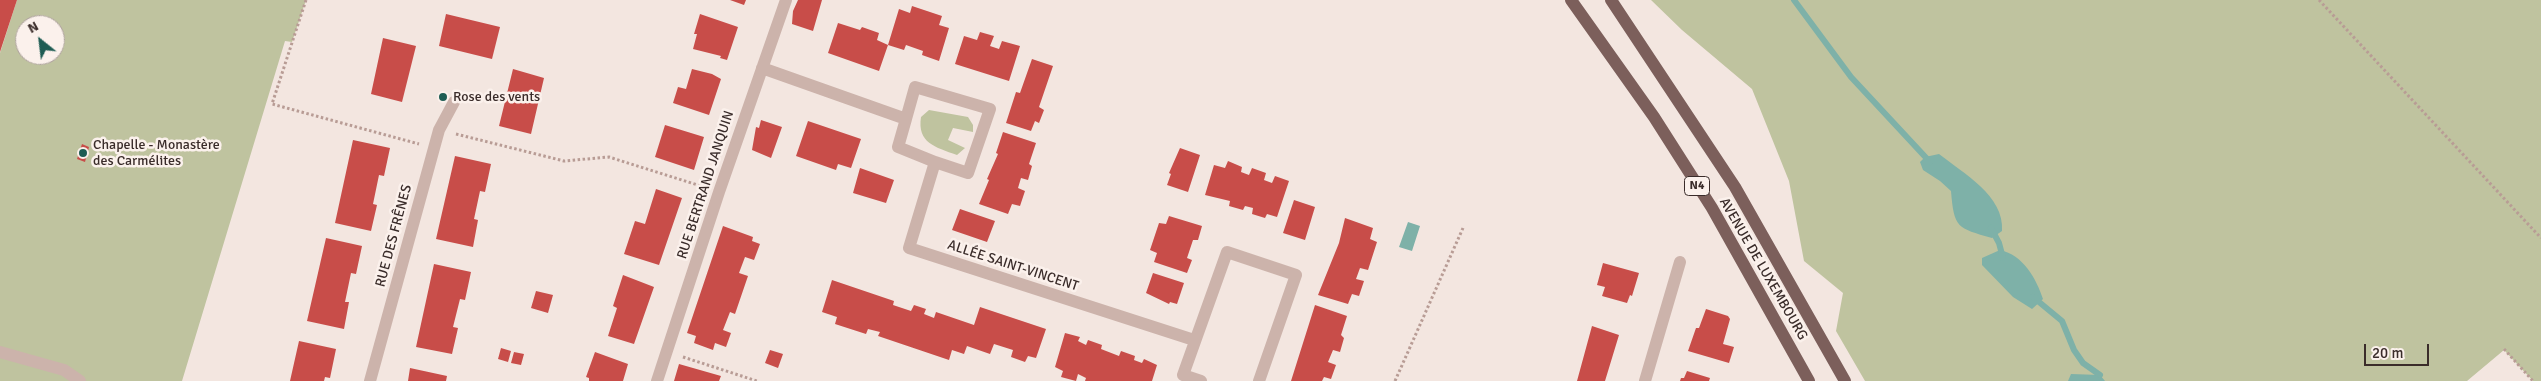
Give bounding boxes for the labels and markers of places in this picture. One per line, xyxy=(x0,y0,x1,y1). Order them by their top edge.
place label: Rose des vents xyxy=(453,89,540,105)
marker: Rose des vents xyxy=(437,91,449,103)
place label: Chapelle - Monastère des Carmélites xyxy=(93,137,220,170)
marker: Chapelle - Monastère des Carmélites xyxy=(77,147,89,159)

